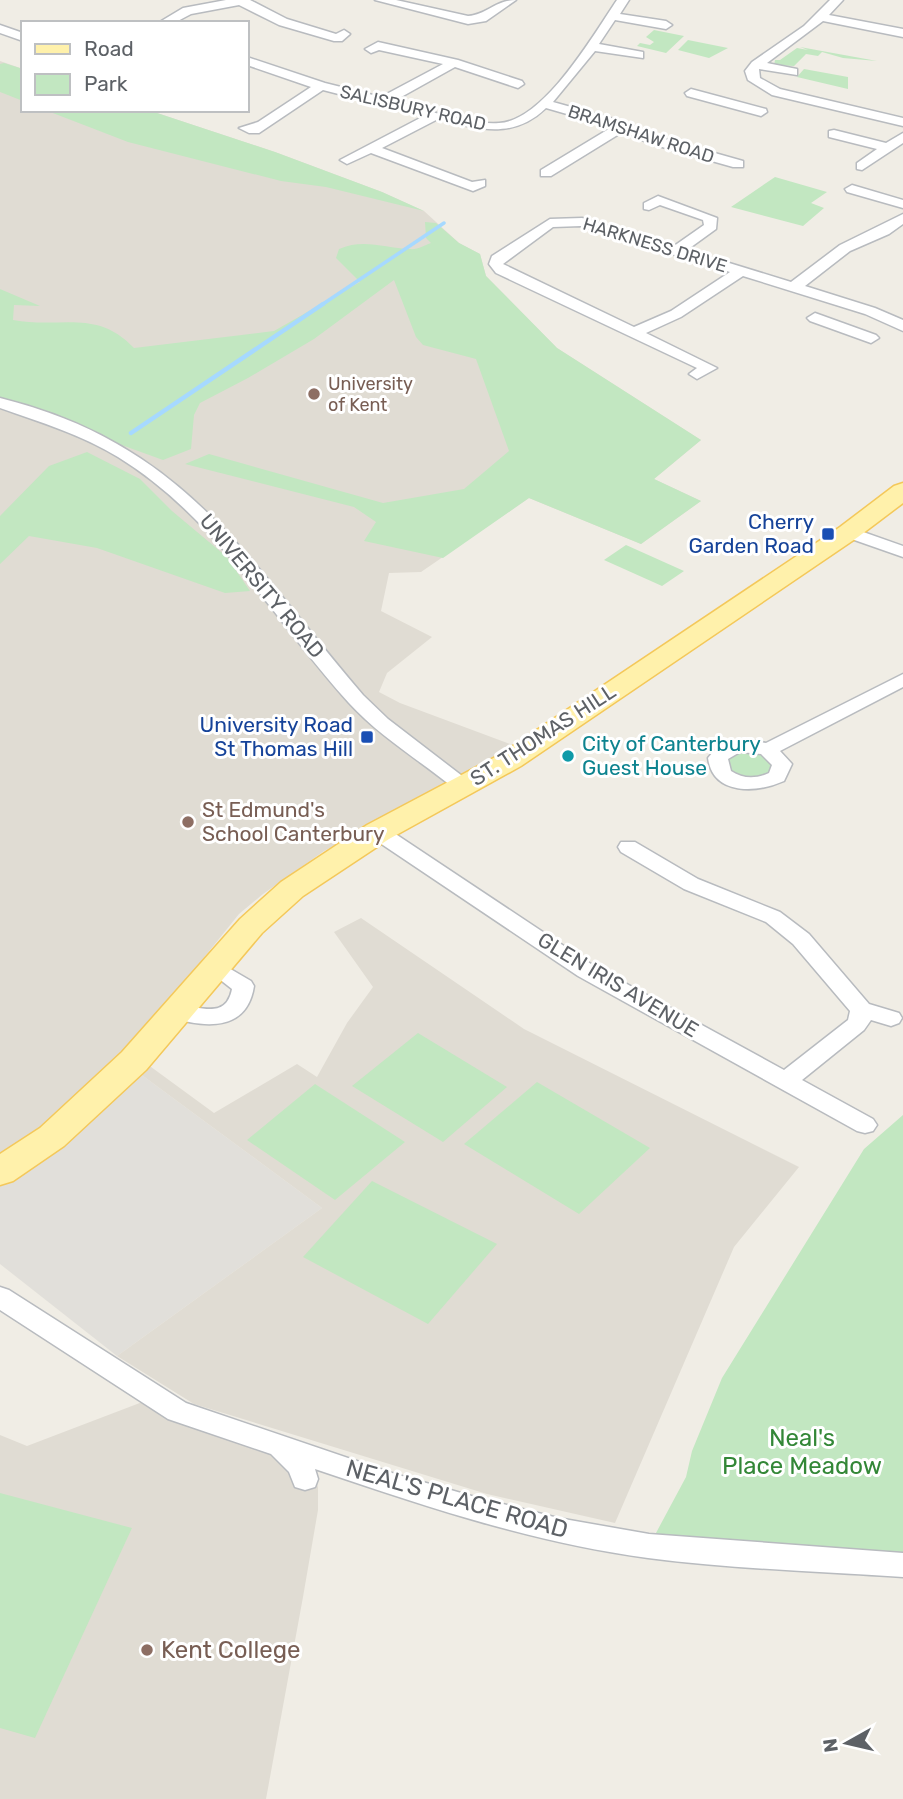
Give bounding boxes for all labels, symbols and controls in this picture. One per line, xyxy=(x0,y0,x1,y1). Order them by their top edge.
legend xyxy=(21,21,248,112)
text: Road xyxy=(84,36,134,61)
text: Park xyxy=(84,71,128,96)
street label: SALISBURY ROAD xyxy=(338,81,488,135)
street label: BRAMSHAW ROAD xyxy=(565,100,717,168)
street label: HARKNESS DRIVE xyxy=(580,213,730,277)
place label: University of Kent xyxy=(328,373,413,416)
marker: University of Kent xyxy=(306,386,322,402)
street label: UNIVERSITY ROAD xyxy=(195,508,330,663)
place label: Cherry Garden Road xyxy=(688,509,814,558)
marker: Cherry Garden Road xyxy=(820,526,836,542)
street label: ST. THOMAS HILL xyxy=(465,678,620,791)
place label: University Road St Thomas Hill xyxy=(200,712,353,761)
marker: University Road St Thomas Hill xyxy=(359,729,375,745)
place label: City of Canterbury Guest House xyxy=(582,731,761,780)
marker: City of Canterbury Guest House xyxy=(560,748,576,764)
place label: St Edmund's School Canterbury xyxy=(202,797,385,846)
marker: St Edmund's School Canterbury xyxy=(180,814,196,830)
street label: GLEN IRIS AVENUE xyxy=(533,927,703,1042)
park label: Neal's Place Meadow xyxy=(722,1424,882,1480)
street label: NEAL'S PLACE ROAD xyxy=(343,1454,571,1544)
place label: Kent College xyxy=(161,1636,300,1664)
marker: Kent College xyxy=(139,1642,155,1658)
north arrow xyxy=(812,1708,882,1778)
text: N xyxy=(818,1737,843,1754)

